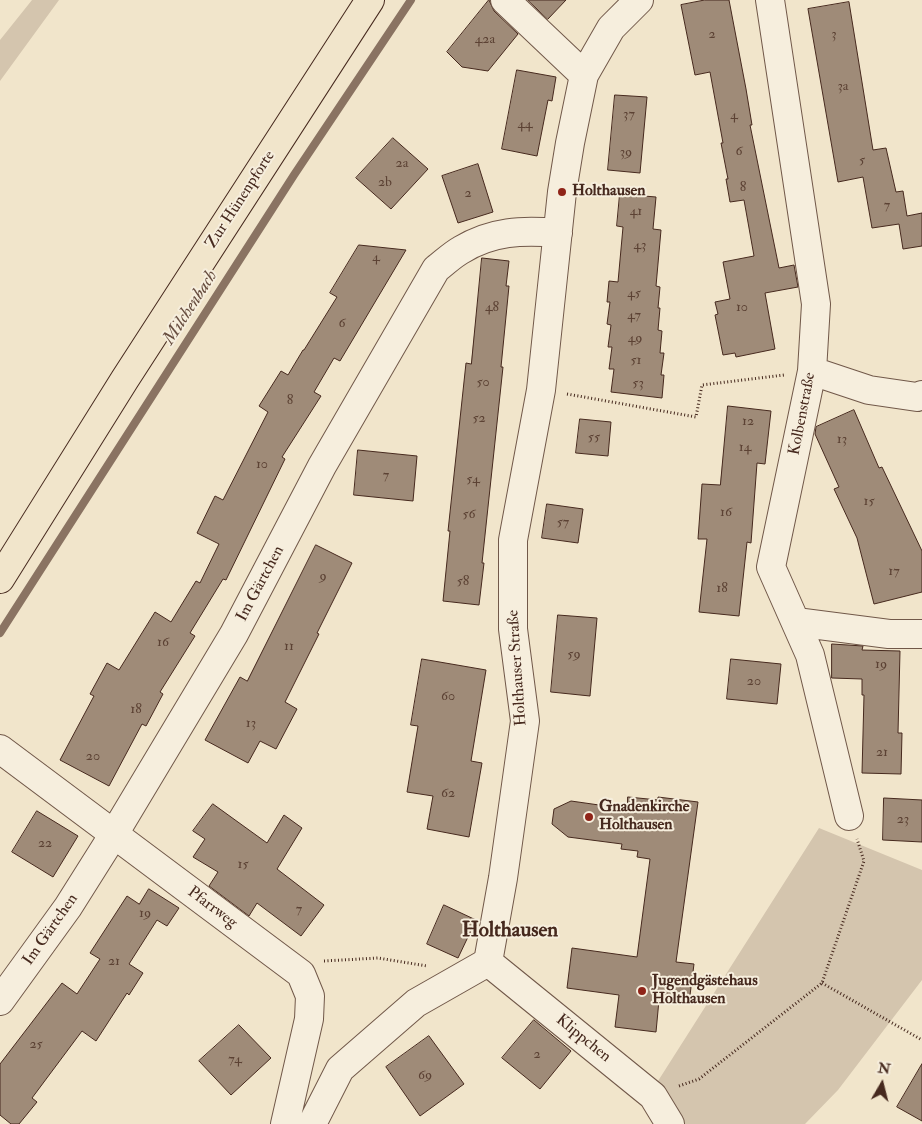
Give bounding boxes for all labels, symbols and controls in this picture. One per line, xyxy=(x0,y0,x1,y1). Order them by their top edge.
house number: 2 xyxy=(708,27,716,43)
house number: 3 xyxy=(831,27,837,43)
house number: 42a xyxy=(475,32,495,48)
house number: 3a xyxy=(837,79,849,95)
house number: 37 xyxy=(623,107,635,123)
house number: 4 xyxy=(730,108,738,124)
house number: 44 xyxy=(517,117,533,133)
house number: 6 xyxy=(735,144,743,160)
house number: 39 xyxy=(620,145,632,161)
street label: Zur Hünenpforte xyxy=(202,148,280,252)
house number: 5 xyxy=(859,153,865,169)
house number: 2a xyxy=(396,156,408,172)
house number: 2b xyxy=(378,175,392,191)
house number: 8 xyxy=(740,180,746,196)
place label: Holthausen xyxy=(572,182,645,202)
house number: 2 xyxy=(464,186,472,202)
marker: Holthausen xyxy=(556,186,568,198)
house number: 7 xyxy=(884,198,890,214)
house number: 41 xyxy=(630,204,642,220)
house number: 43 xyxy=(634,238,646,254)
house number: 4 xyxy=(372,250,380,266)
water label: Milchenbach xyxy=(159,267,223,349)
house number: 45 xyxy=(627,286,641,302)
house number: 48 xyxy=(485,300,499,316)
house number: 10 xyxy=(736,300,748,316)
house number: 47 xyxy=(627,308,641,324)
house number: 6 xyxy=(338,316,346,332)
house number: 49 xyxy=(628,331,642,347)
house number: 51 xyxy=(630,353,642,369)
street label: Kolbenstraße xyxy=(786,371,820,457)
house number: 50 xyxy=(476,375,490,391)
house number: 53 xyxy=(632,376,644,392)
house number: 8 xyxy=(287,393,293,409)
house number: 52 xyxy=(472,411,486,427)
house number: 12 xyxy=(742,414,754,430)
house number: 55 xyxy=(588,430,600,446)
house number: 13 xyxy=(837,432,847,448)
house number: 14 xyxy=(739,440,751,456)
house number: 10 xyxy=(256,457,268,473)
house number: 7 xyxy=(383,468,389,484)
house number: 54 xyxy=(466,472,480,488)
house number: 15 xyxy=(863,494,875,510)
house number: 16 xyxy=(720,505,732,521)
house number: 56 xyxy=(462,507,476,523)
house number: 57 xyxy=(557,515,569,531)
street label: Im Gärtchen xyxy=(233,543,289,625)
house number: 17 xyxy=(888,564,900,580)
house number: 9 xyxy=(319,569,327,585)
house number: 58 xyxy=(457,574,469,590)
house number: 18 xyxy=(716,581,728,597)
street label: Holthauser Straße xyxy=(504,609,532,727)
house number: 16 xyxy=(157,635,169,651)
house number: 11 xyxy=(284,639,294,655)
house number: 59 xyxy=(567,647,581,663)
house number: 19 xyxy=(875,657,887,673)
house number: 20 xyxy=(747,674,761,690)
house number: 60 xyxy=(441,689,455,705)
house number: 18 xyxy=(130,702,142,718)
house number: 13 xyxy=(246,716,256,732)
house number: 21 xyxy=(876,745,888,761)
house number: 20 xyxy=(86,749,100,765)
house number: 62 xyxy=(441,786,455,802)
place label: Gnadenkirche Holthausen xyxy=(599,798,689,836)
marker: Gnadenkirche Holthausen xyxy=(583,811,595,823)
house number: 23 xyxy=(897,812,909,828)
house number: 22 xyxy=(38,836,52,852)
house number: 15 xyxy=(237,857,249,873)
street label: Pfarrweg xyxy=(183,883,241,933)
street label: Im Gärtchen xyxy=(19,890,83,970)
house number: 7 xyxy=(296,902,302,918)
house number: 19 xyxy=(139,906,151,922)
district label: Holthausen xyxy=(462,918,558,944)
house number: 21 xyxy=(108,954,120,970)
place label: Jugendgästehaus Holthausen xyxy=(652,972,758,1010)
marker: Jugendgästehaus Holthausen xyxy=(636,985,648,997)
street label: Klippchen xyxy=(552,1011,614,1067)
house number: 25 xyxy=(29,1037,43,1053)
house number: 2 xyxy=(533,1047,541,1063)
house number: 74 xyxy=(228,1052,242,1068)
north arrow xyxy=(857,1059,907,1109)
text: N xyxy=(877,1059,892,1078)
house number: 69 xyxy=(418,1068,432,1084)

